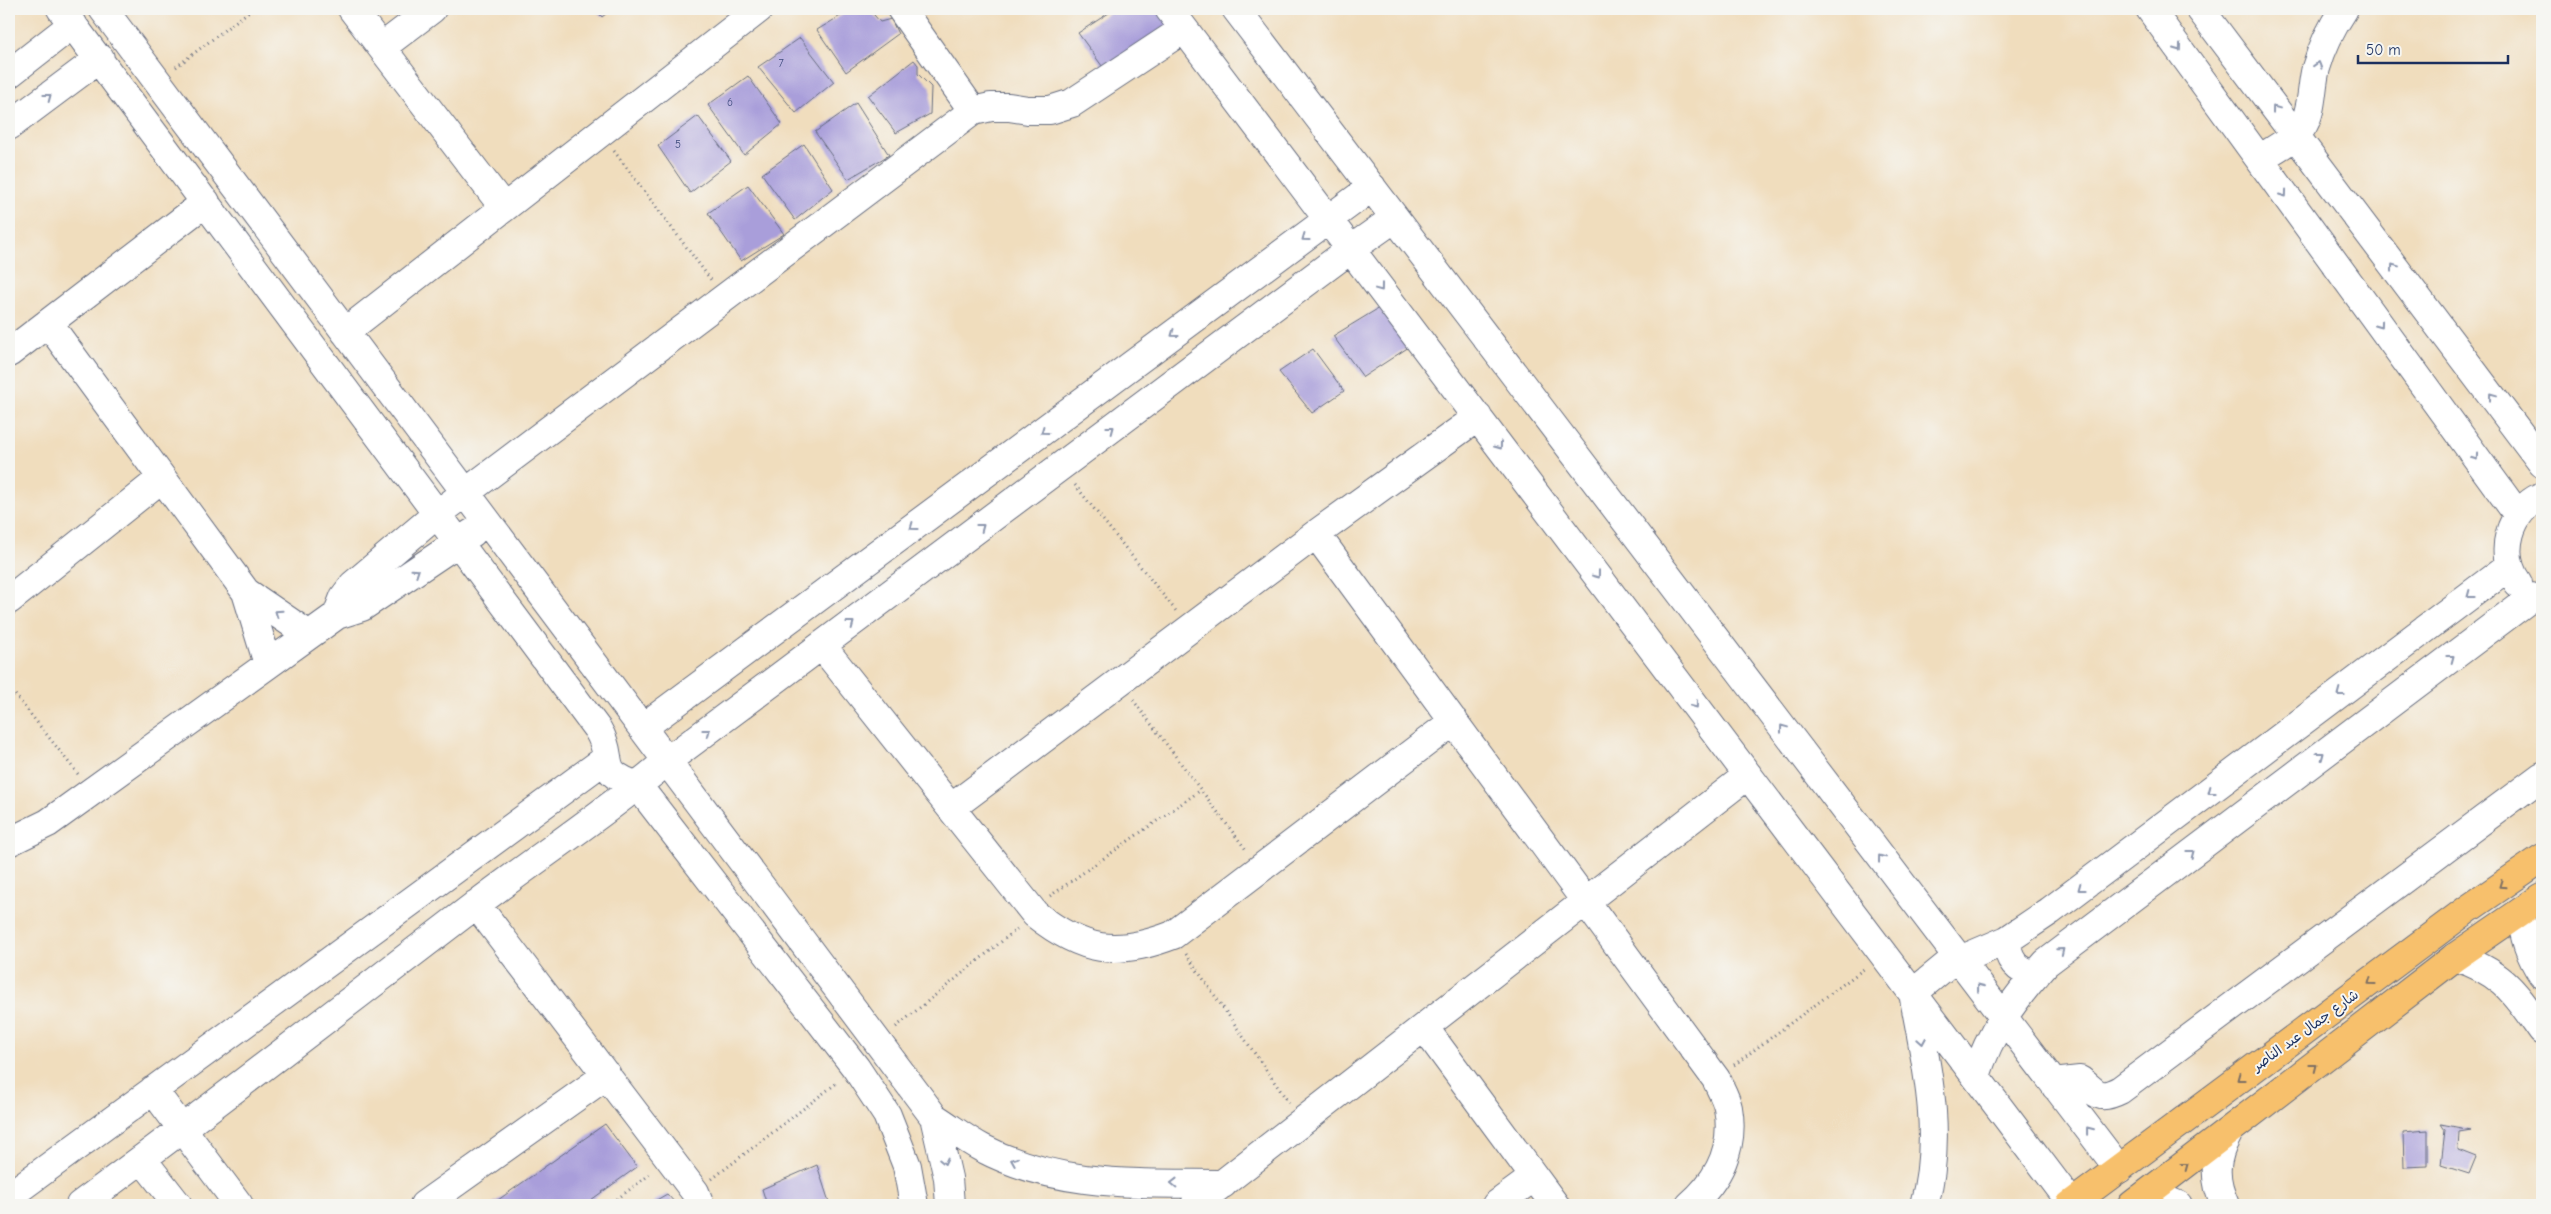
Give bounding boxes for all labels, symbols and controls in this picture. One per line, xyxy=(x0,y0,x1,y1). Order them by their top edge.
scale bar xyxy=(2358,32,2508,64)
text: 50 m xyxy=(2366,41,2401,59)
one-way arrow xyxy=(2172,42,2181,52)
house number: 7 xyxy=(778,57,784,70)
one-way arrow xyxy=(2312,61,2322,70)
one-way arrow xyxy=(42,94,52,103)
house number: 6 xyxy=(727,96,733,109)
one-way arrow xyxy=(2272,105,2281,115)
house number: 5 xyxy=(675,138,681,151)
one-way arrow xyxy=(2278,188,2287,198)
one-way arrow xyxy=(1301,232,1311,241)
one-way arrow xyxy=(2391,263,2400,273)
one-way arrow xyxy=(1374,282,1383,292)
one-way arrow xyxy=(2374,319,2383,329)
one-way arrow xyxy=(1171,328,1180,338)
one-way arrow xyxy=(2489,392,2498,402)
one-way arrow xyxy=(1040,425,1050,434)
one-way arrow xyxy=(1105,427,1114,435)
one-way arrow xyxy=(1494,440,1502,449)
one-way arrow xyxy=(2469,451,2478,461)
one-way arrow xyxy=(910,522,919,530)
one-way arrow xyxy=(975,524,985,533)
one-way arrow xyxy=(410,569,419,578)
one-way arrow xyxy=(1592,569,1600,578)
one-way arrow xyxy=(2466,589,2476,598)
one-way arrow xyxy=(274,610,283,619)
one-way arrow xyxy=(845,622,854,630)
one-way arrow xyxy=(2445,655,2455,664)
one-way arrow xyxy=(2336,687,2346,696)
one-way arrow xyxy=(1690,699,1698,708)
one-way arrow xyxy=(1780,724,1789,734)
one-way arrow xyxy=(701,729,710,738)
one-way arrow xyxy=(2315,753,2324,761)
one-way arrow xyxy=(2208,785,2217,793)
one-way arrow xyxy=(2185,850,2195,859)
one-way arrow xyxy=(1879,855,1887,864)
one-way arrow xyxy=(2498,879,2508,888)
one-way arrow xyxy=(2077,882,2087,891)
one-way arrow xyxy=(2055,948,2064,956)
one-way arrow xyxy=(2368,976,2377,984)
one-way arrow xyxy=(1977,983,1986,993)
street label: شارع جمال عبد الناصر xyxy=(2248,986,2362,1076)
one-way arrow xyxy=(1916,1036,1926,1045)
one-way arrow xyxy=(2308,1064,2317,1072)
one-way arrow xyxy=(2236,1072,2246,1081)
one-way arrow xyxy=(2086,1126,2095,1136)
one-way arrow xyxy=(938,1156,949,1165)
one-way arrow xyxy=(1010,1157,1019,1167)
one-way arrow xyxy=(2179,1163,2188,1171)
one-way arrow xyxy=(1170,1178,1178,1188)

